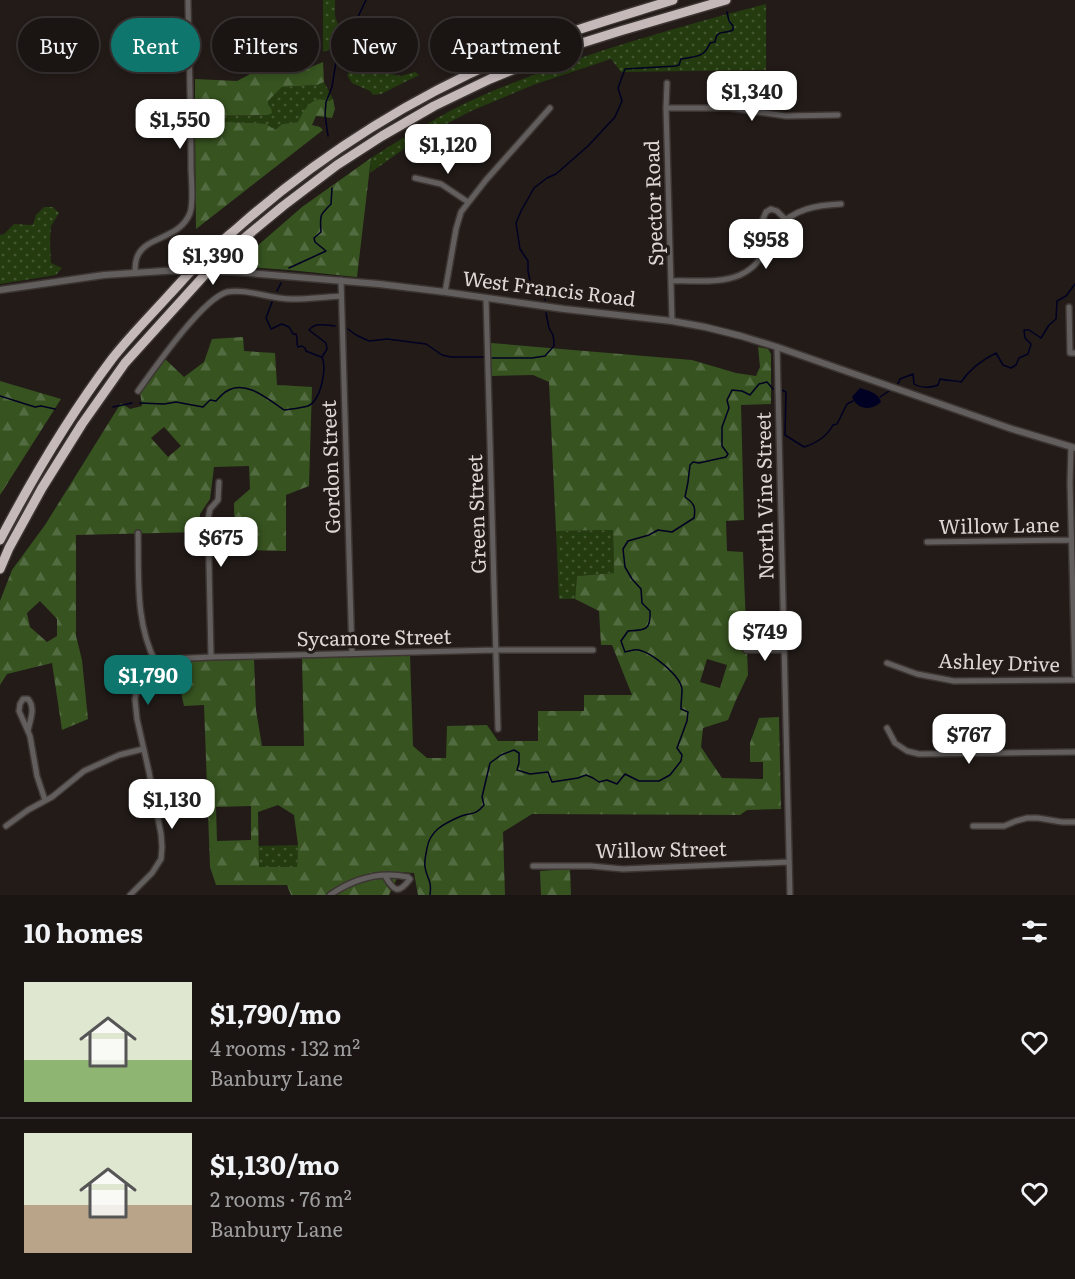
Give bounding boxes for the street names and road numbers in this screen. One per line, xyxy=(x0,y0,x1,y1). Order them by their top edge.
street label: Spector Road xyxy=(635,140,669,267)
street label: West Francis Road xyxy=(461,262,638,313)
street label: Gordon Street xyxy=(312,400,346,534)
street label: North Vine Street xyxy=(747,412,779,580)
street label: Green Street xyxy=(458,454,492,574)
street label: Willow Lane xyxy=(938,508,1060,540)
street label: Sycamore Street xyxy=(296,620,452,652)
street label: Ashley Drive xyxy=(938,644,1060,678)
street label: Willow Street xyxy=(595,832,727,864)

